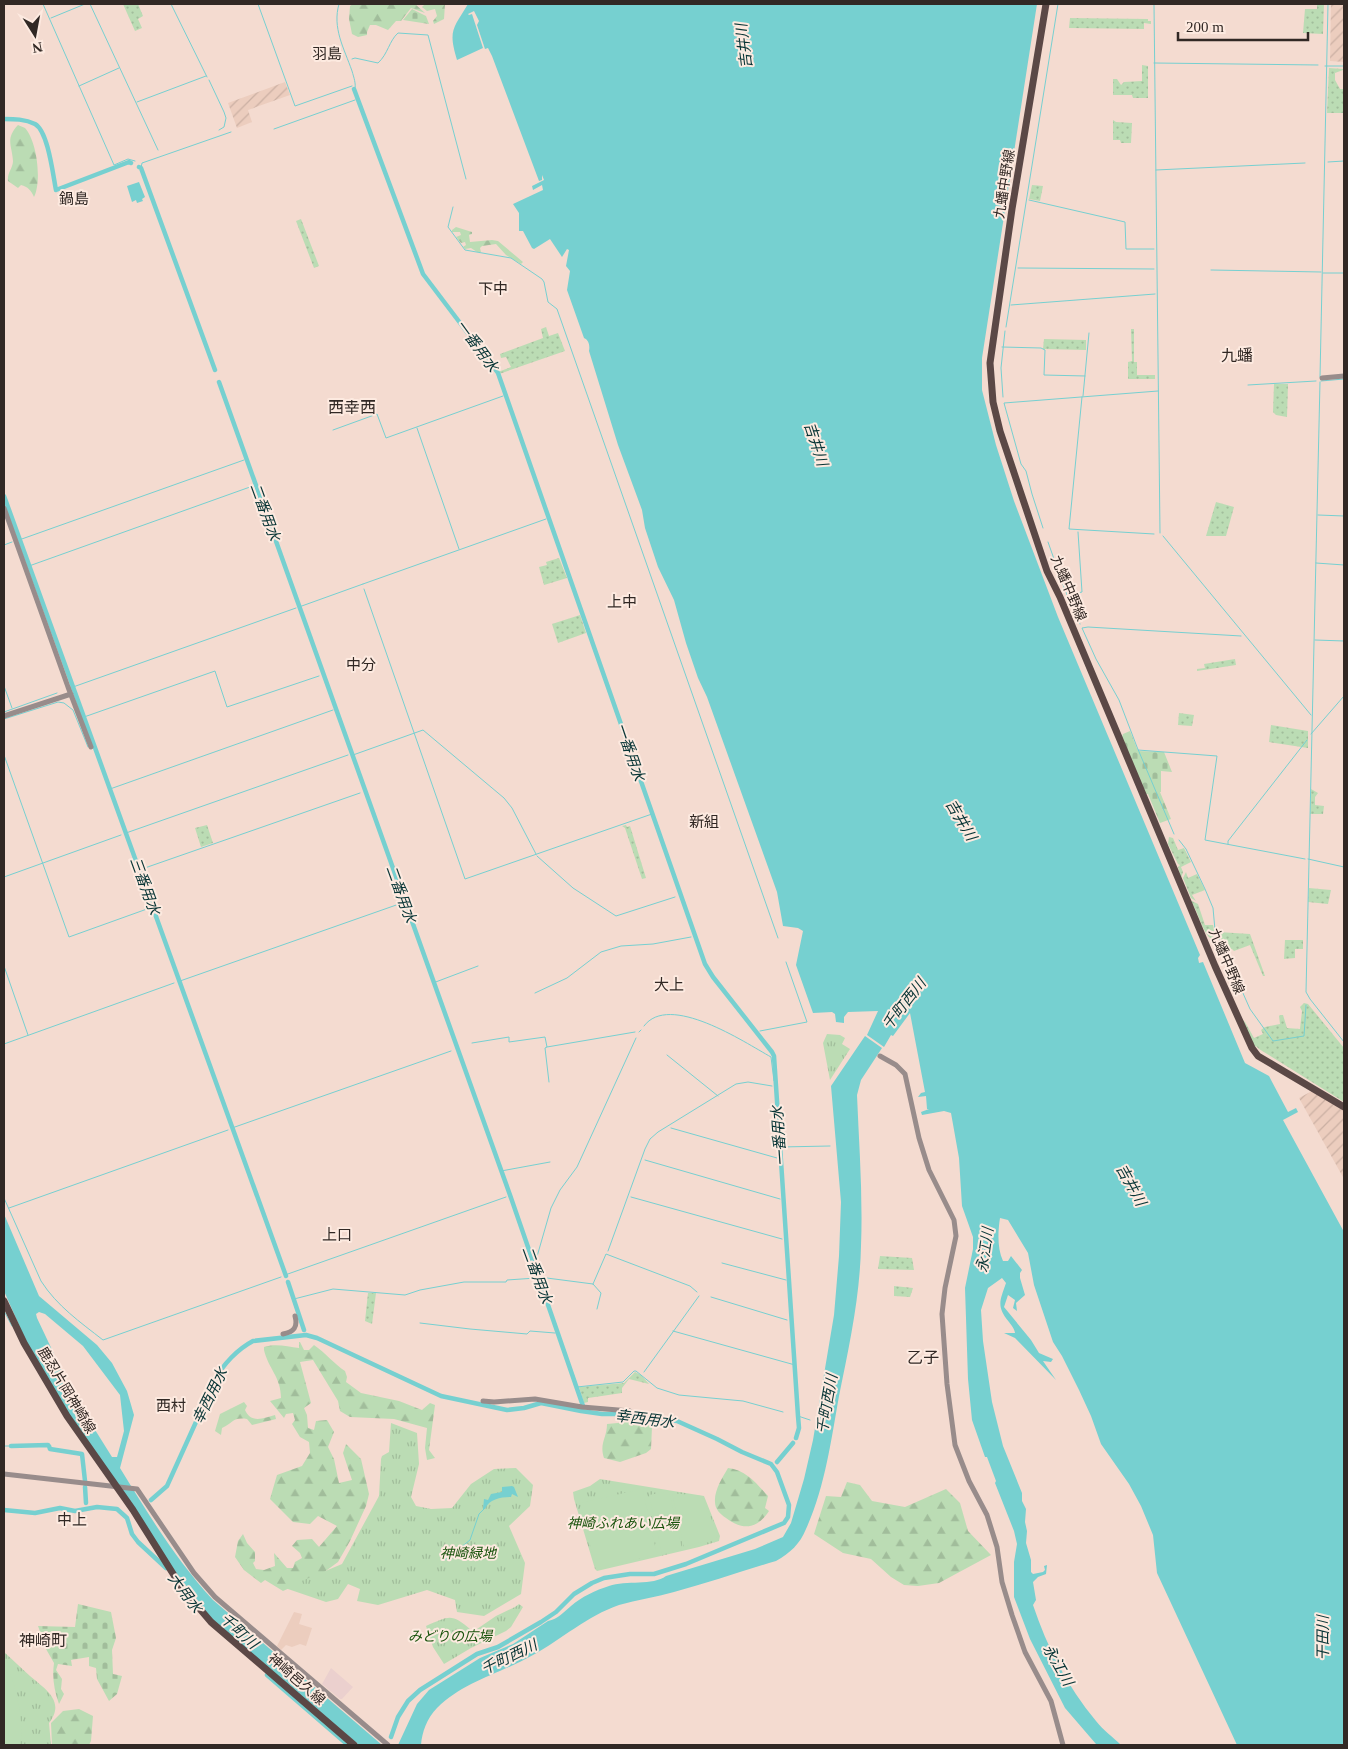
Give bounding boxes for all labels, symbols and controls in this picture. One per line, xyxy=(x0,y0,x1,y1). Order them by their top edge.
north arrow xyxy=(10,10,60,60)
scale bar xyxy=(1178,10,1308,42)
text: 200 m xyxy=(1186,19,1224,35)
water label: 吉井川 xyxy=(733,21,755,69)
text: N xyxy=(31,39,44,56)
district label: 羽島 xyxy=(312,46,342,62)
street label: 九蟠中野線 xyxy=(992,148,1017,220)
district label: 鍋島 xyxy=(59,191,89,207)
district label: 下中 xyxy=(478,281,508,297)
water label: 一番用水 xyxy=(453,317,502,377)
district label: 九蟠 xyxy=(1221,347,1253,364)
district label: 西幸西 xyxy=(328,399,376,416)
water label: 吉井川 xyxy=(801,420,831,470)
water label: 二番用水 xyxy=(247,481,283,545)
street label: 九蟠中野線 xyxy=(1048,553,1089,623)
district label: 上中 xyxy=(607,594,637,610)
district label: 中分 xyxy=(346,657,376,673)
water label: 一番用水 xyxy=(613,721,648,785)
water label: 吉井川 xyxy=(943,797,980,845)
district label: 新組 xyxy=(689,814,719,830)
water label: 三番用水 xyxy=(127,855,163,919)
water label: 二番用水 xyxy=(383,863,419,927)
street label: 九蟠中野線 xyxy=(1206,926,1247,996)
water label: 千町西川 xyxy=(879,974,930,1033)
district label: 大上 xyxy=(654,977,684,993)
water label: 一番用水 xyxy=(769,1104,789,1166)
water label: 吉井川 xyxy=(1113,1161,1150,1210)
water label: 永江川 xyxy=(974,1225,996,1273)
district label: 上口 xyxy=(322,1227,352,1243)
water label: 二番用水 xyxy=(519,1244,555,1308)
street label: 鹿忍片岡神崎線 xyxy=(35,1344,98,1436)
district label: 乙子 xyxy=(907,1349,939,1366)
water label: 幸西用水 xyxy=(190,1364,231,1426)
water label: 千町西川 xyxy=(814,1371,840,1435)
district label: 西村 xyxy=(156,1397,186,1414)
water label: 幸西用水 xyxy=(614,1407,678,1431)
district label: 中上 xyxy=(57,1512,87,1528)
park label: 神崎ふれあい広場 xyxy=(567,1516,681,1531)
park label: 神崎緑地 xyxy=(440,1546,498,1561)
water label: 大用水 xyxy=(165,1570,206,1617)
water label: 千町川 xyxy=(217,1610,263,1653)
water label: 干田川 xyxy=(1315,1614,1331,1661)
park label: みどりの広場 xyxy=(408,1629,494,1644)
district label: 神崎町 xyxy=(19,1632,67,1649)
water label: 千町西川 xyxy=(479,1636,541,1677)
water label: 永江川 xyxy=(1040,1642,1077,1690)
street label: 神崎邑久線 xyxy=(265,1651,328,1708)

